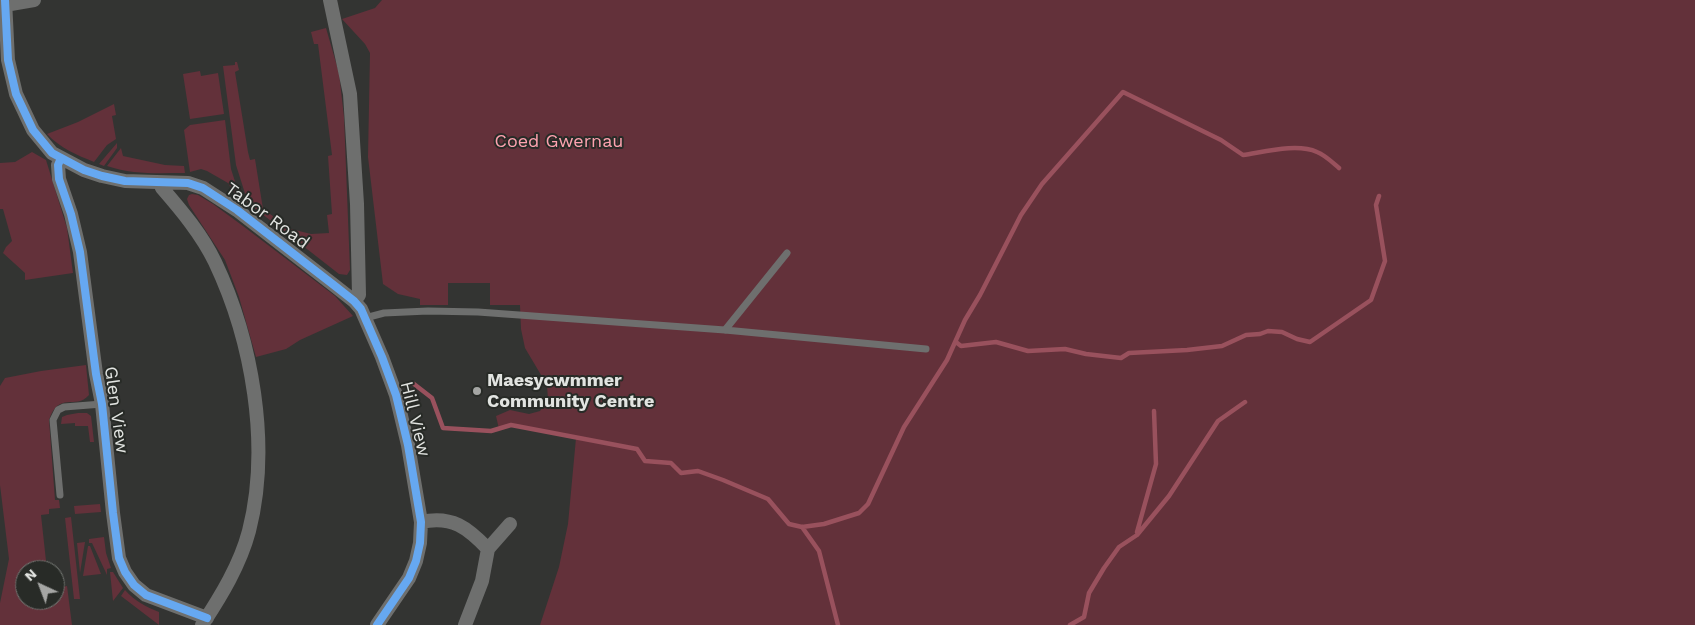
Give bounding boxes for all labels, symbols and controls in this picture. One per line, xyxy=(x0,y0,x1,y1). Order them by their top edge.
park label: Coed Gwernau xyxy=(495,131,623,153)
street label: Tabor Road xyxy=(221,178,313,254)
street label: Glen View xyxy=(99,365,133,455)
place label: Maesycwmmer Community Centre xyxy=(487,370,654,412)
street label: Hill View xyxy=(395,379,435,459)
marker: Maesycwmmer Community Centre xyxy=(471,385,483,397)
north arrow xyxy=(15,560,65,610)
text: N xyxy=(21,565,40,584)

